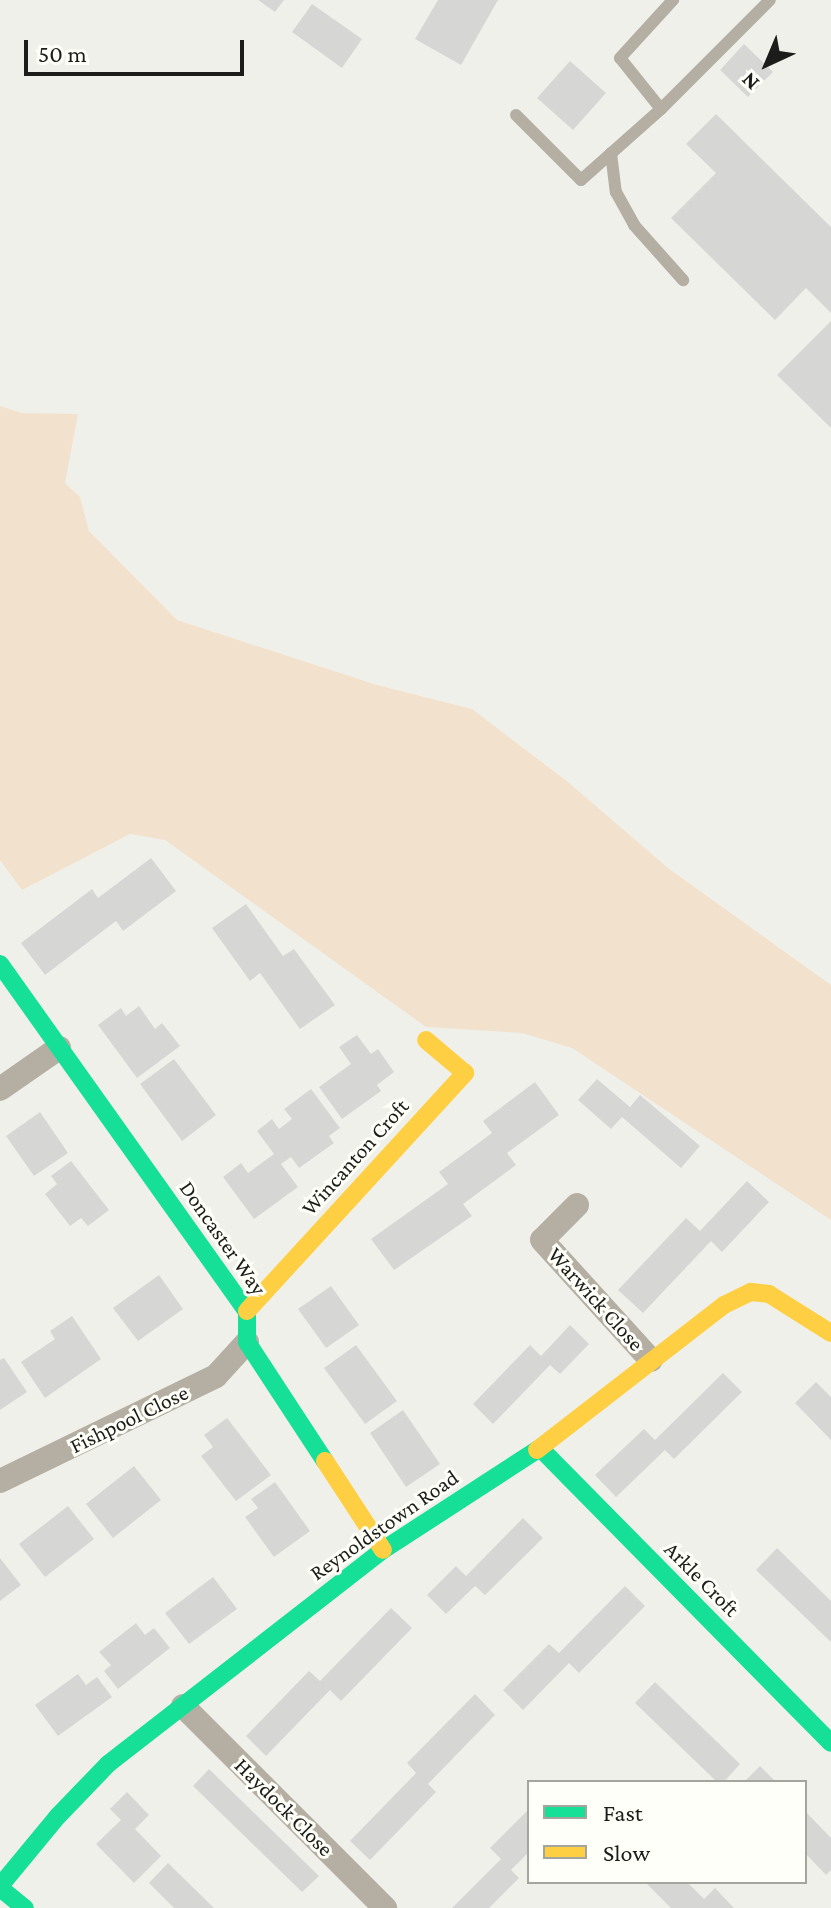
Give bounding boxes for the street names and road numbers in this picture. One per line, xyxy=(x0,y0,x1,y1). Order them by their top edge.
street label: Wincanton Croft xyxy=(296,1093,414,1221)
street label: Doncaster Way xyxy=(174,1176,272,1300)
street label: Warwick Close xyxy=(542,1242,650,1356)
street label: Fishpool Close xyxy=(66,1379,192,1459)
street label: Reynoldstown Road xyxy=(305,1464,463,1586)
street label: Arkle Croft xyxy=(659,1536,745,1622)
street label: Haydock Close xyxy=(229,1752,339,1862)

